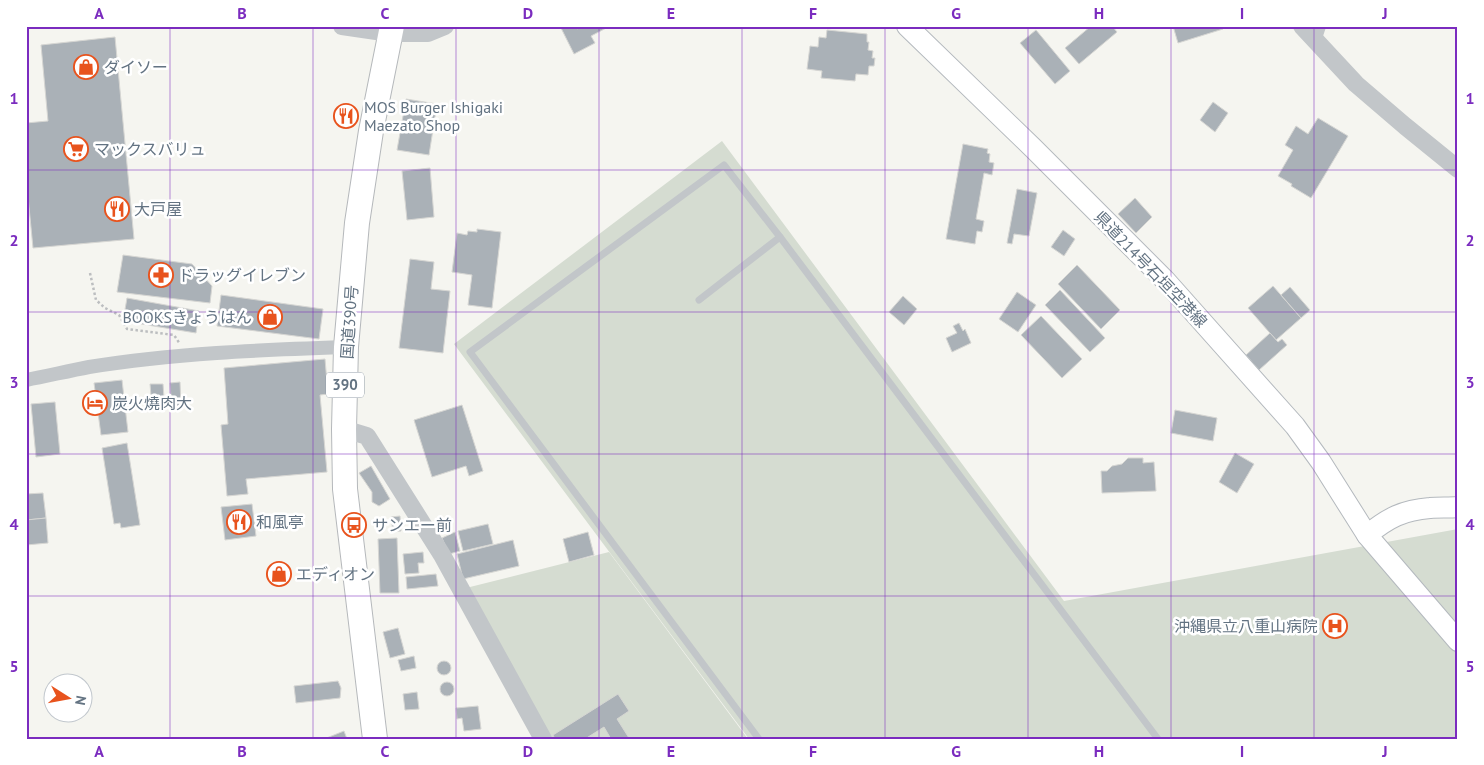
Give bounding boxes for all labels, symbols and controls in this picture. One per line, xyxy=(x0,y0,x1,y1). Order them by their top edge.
text: A xyxy=(94,3,104,23)
text: B xyxy=(237,3,247,23)
text: C xyxy=(381,3,390,23)
text: D xyxy=(523,3,533,23)
text: E xyxy=(667,3,675,23)
text: F xyxy=(809,3,817,23)
text: G xyxy=(951,3,961,23)
text: H xyxy=(1094,3,1104,23)
text: I xyxy=(1240,3,1244,23)
text: J xyxy=(1381,3,1388,23)
shop icon: ダイソー xyxy=(73,54,99,80)
place label: ダイソー xyxy=(104,57,168,77)
text: 1 xyxy=(9,88,19,108)
text: 1 xyxy=(1465,88,1475,108)
place label: MOS Burger Ishigaki Maezato Shop xyxy=(364,97,503,135)
restaurant icon: MOS Burger Ishigaki Maezato Shop xyxy=(333,103,359,129)
supermarket icon: マックスバリュ xyxy=(63,136,89,162)
place label: マックスバリュ xyxy=(94,139,206,159)
restaurant icon: 大戸屋 xyxy=(104,196,130,222)
place label: 大戸屋 xyxy=(134,199,182,219)
street label: 県道214号石垣空港線 xyxy=(1090,207,1212,331)
text: 2 xyxy=(9,230,19,250)
text: 2 xyxy=(1465,230,1475,250)
pharmacy icon: ドラッグイレブン xyxy=(148,262,174,288)
place label: ドラッグイレブン xyxy=(178,265,306,285)
street label: 国道390号 xyxy=(336,284,362,360)
shop icon: BOOKSきょうはん xyxy=(257,304,283,330)
place label: BOOKSきょうはん xyxy=(123,307,252,327)
text: 3 xyxy=(9,372,19,392)
road number: 390 xyxy=(326,372,364,398)
text: 3 xyxy=(1465,372,1475,392)
hotel icon: 炭火燒肉大 xyxy=(82,390,108,416)
place label: 炭火燒肉大 xyxy=(112,393,192,413)
restaurant icon: 和風亭 xyxy=(226,509,252,535)
place label: 和風亭 xyxy=(256,512,304,532)
bus stop icon: サンエー前 xyxy=(341,512,367,538)
text: 4 xyxy=(9,514,19,534)
text: 4 xyxy=(1465,514,1475,534)
place label: サンエー前 xyxy=(372,515,452,535)
shop icon: エディオン xyxy=(266,561,292,587)
place label: エディオン xyxy=(296,564,375,584)
hospital icon: 沖縄県立八重山病院 xyxy=(1322,613,1348,639)
place label: 沖縄県立八重山病院 xyxy=(1174,616,1318,636)
text: 5 xyxy=(9,656,19,676)
text: 5 xyxy=(1465,656,1475,676)
north arrow xyxy=(42,672,92,722)
text: N xyxy=(71,694,90,707)
text: A xyxy=(94,741,104,761)
text: B xyxy=(237,741,247,761)
text: C xyxy=(381,741,390,761)
text: D xyxy=(523,741,533,761)
text: E xyxy=(667,741,675,761)
text: F xyxy=(809,741,817,761)
text: G xyxy=(951,741,961,761)
text: H xyxy=(1094,741,1104,761)
text: I xyxy=(1240,741,1244,761)
text: J xyxy=(1381,741,1388,761)

